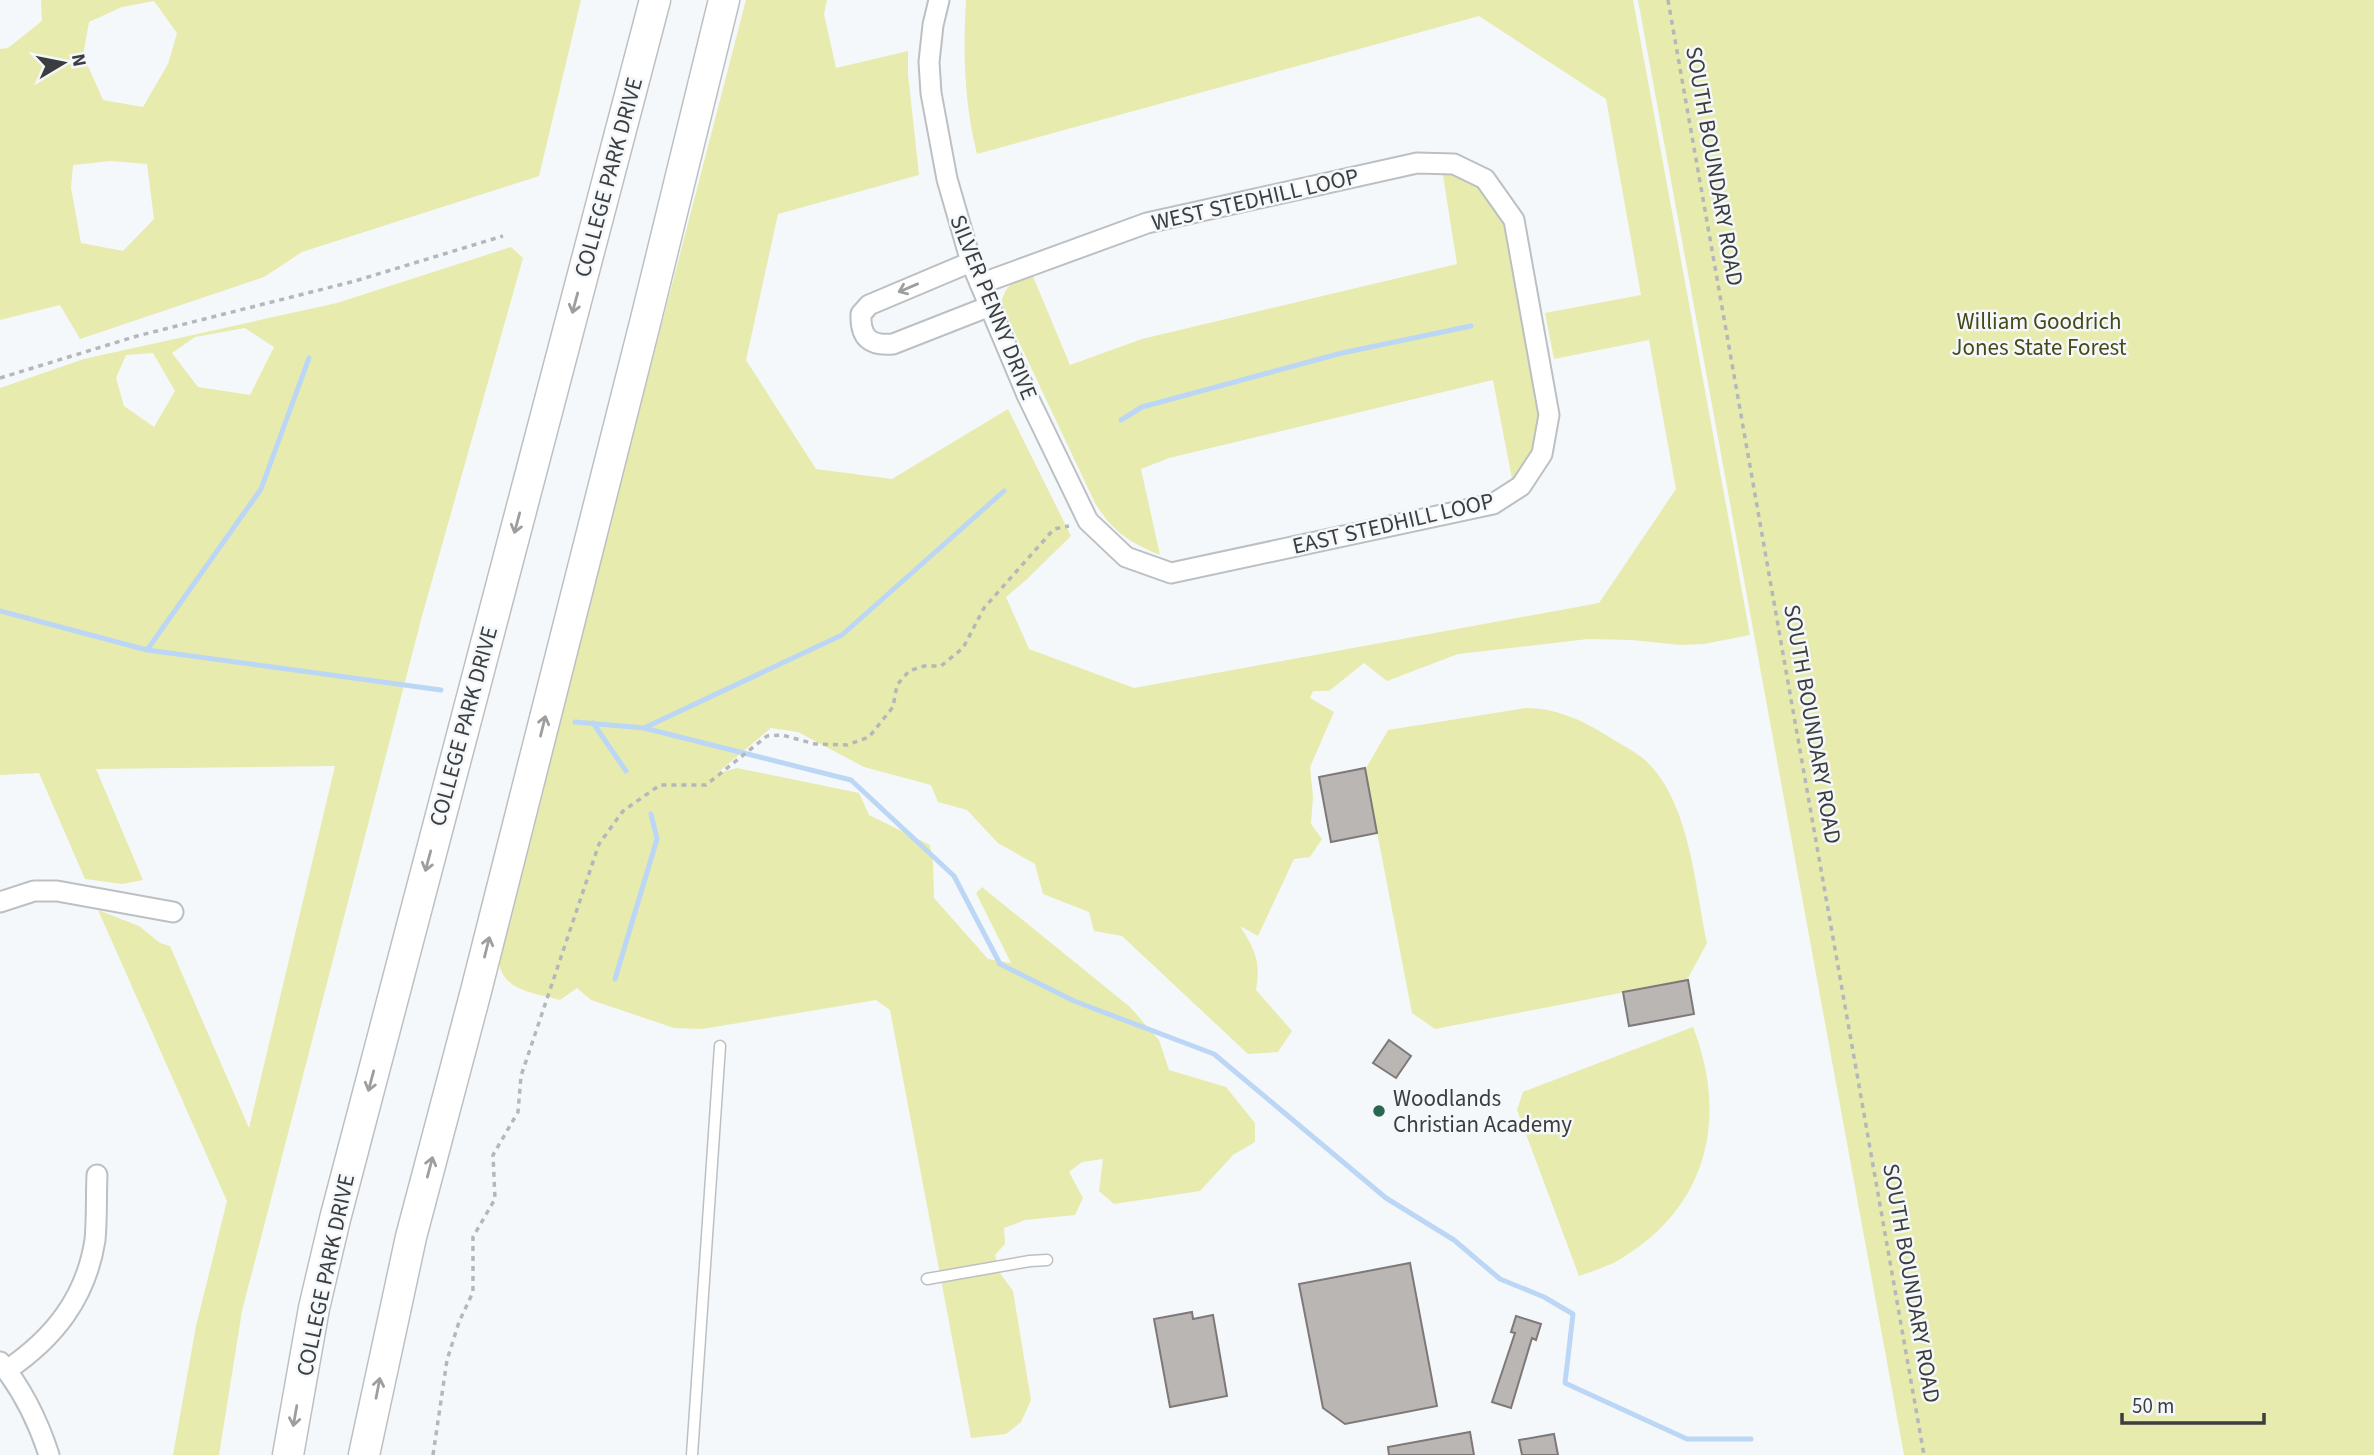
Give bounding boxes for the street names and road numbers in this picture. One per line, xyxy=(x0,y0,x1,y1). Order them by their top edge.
street label: SOUTH BOUNDARY ROAD xyxy=(1677,44,1752,288)
street label: COLLEGE PARK DRIVE xyxy=(566,73,651,281)
street label: WEST STEDHILL LOOP xyxy=(1148,160,1362,239)
street label: SILVER PENNY DRIVE xyxy=(941,210,1046,405)
street label: EAST STEDHILL LOOP xyxy=(1289,484,1497,563)
street label: SOUTH BOUNDARY ROAD xyxy=(1775,602,1850,846)
street label: COLLEGE PARK DRIVE xyxy=(421,622,506,830)
street label: SOUTH BOUNDARY ROAD xyxy=(1874,1161,1949,1405)
street label: COLLEGE PARK DRIVE xyxy=(288,1171,363,1379)

